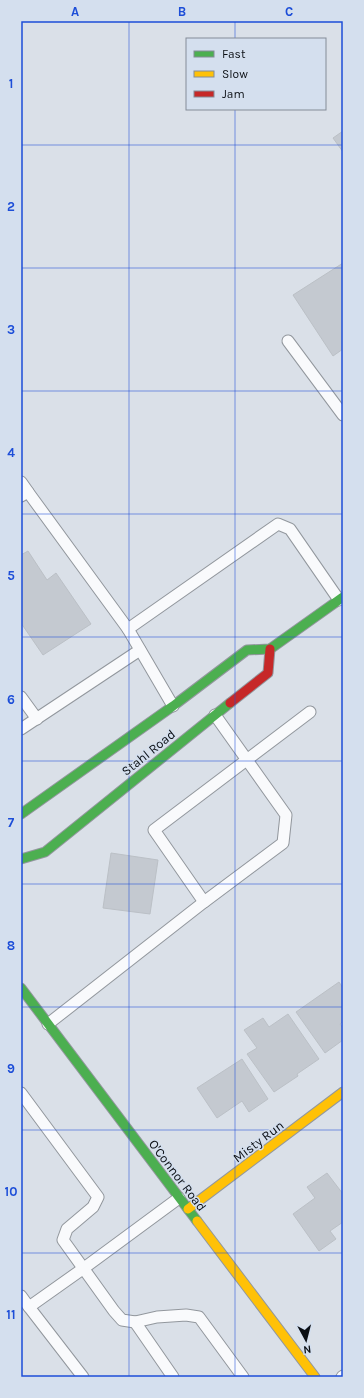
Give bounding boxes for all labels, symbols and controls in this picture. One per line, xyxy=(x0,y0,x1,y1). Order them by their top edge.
text: A xyxy=(71,4,79,19)
text: B xyxy=(178,4,186,19)
text: C xyxy=(285,4,293,19)
legend xyxy=(186,38,326,110)
text: Fast xyxy=(222,47,246,61)
text: Slow xyxy=(222,67,248,81)
text: 1 xyxy=(9,76,13,91)
text: Jam xyxy=(222,87,245,101)
text: 2 xyxy=(7,199,15,214)
text: 3 xyxy=(7,322,15,337)
text: 4 xyxy=(7,445,15,460)
text: 5 xyxy=(7,568,15,583)
text: 6 xyxy=(7,692,15,707)
street label: Stahl Road xyxy=(119,726,178,778)
text: 7 xyxy=(8,815,15,830)
text: 8 xyxy=(7,938,15,953)
text: 9 xyxy=(7,1061,15,1076)
street label: Misty Run xyxy=(230,1118,287,1165)
street label: O'Connor Road xyxy=(146,1137,209,1214)
text: 10 xyxy=(5,1184,17,1199)
text: 11 xyxy=(6,1307,16,1322)
north arrow xyxy=(286,1320,326,1360)
text: N xyxy=(302,1342,312,1356)

